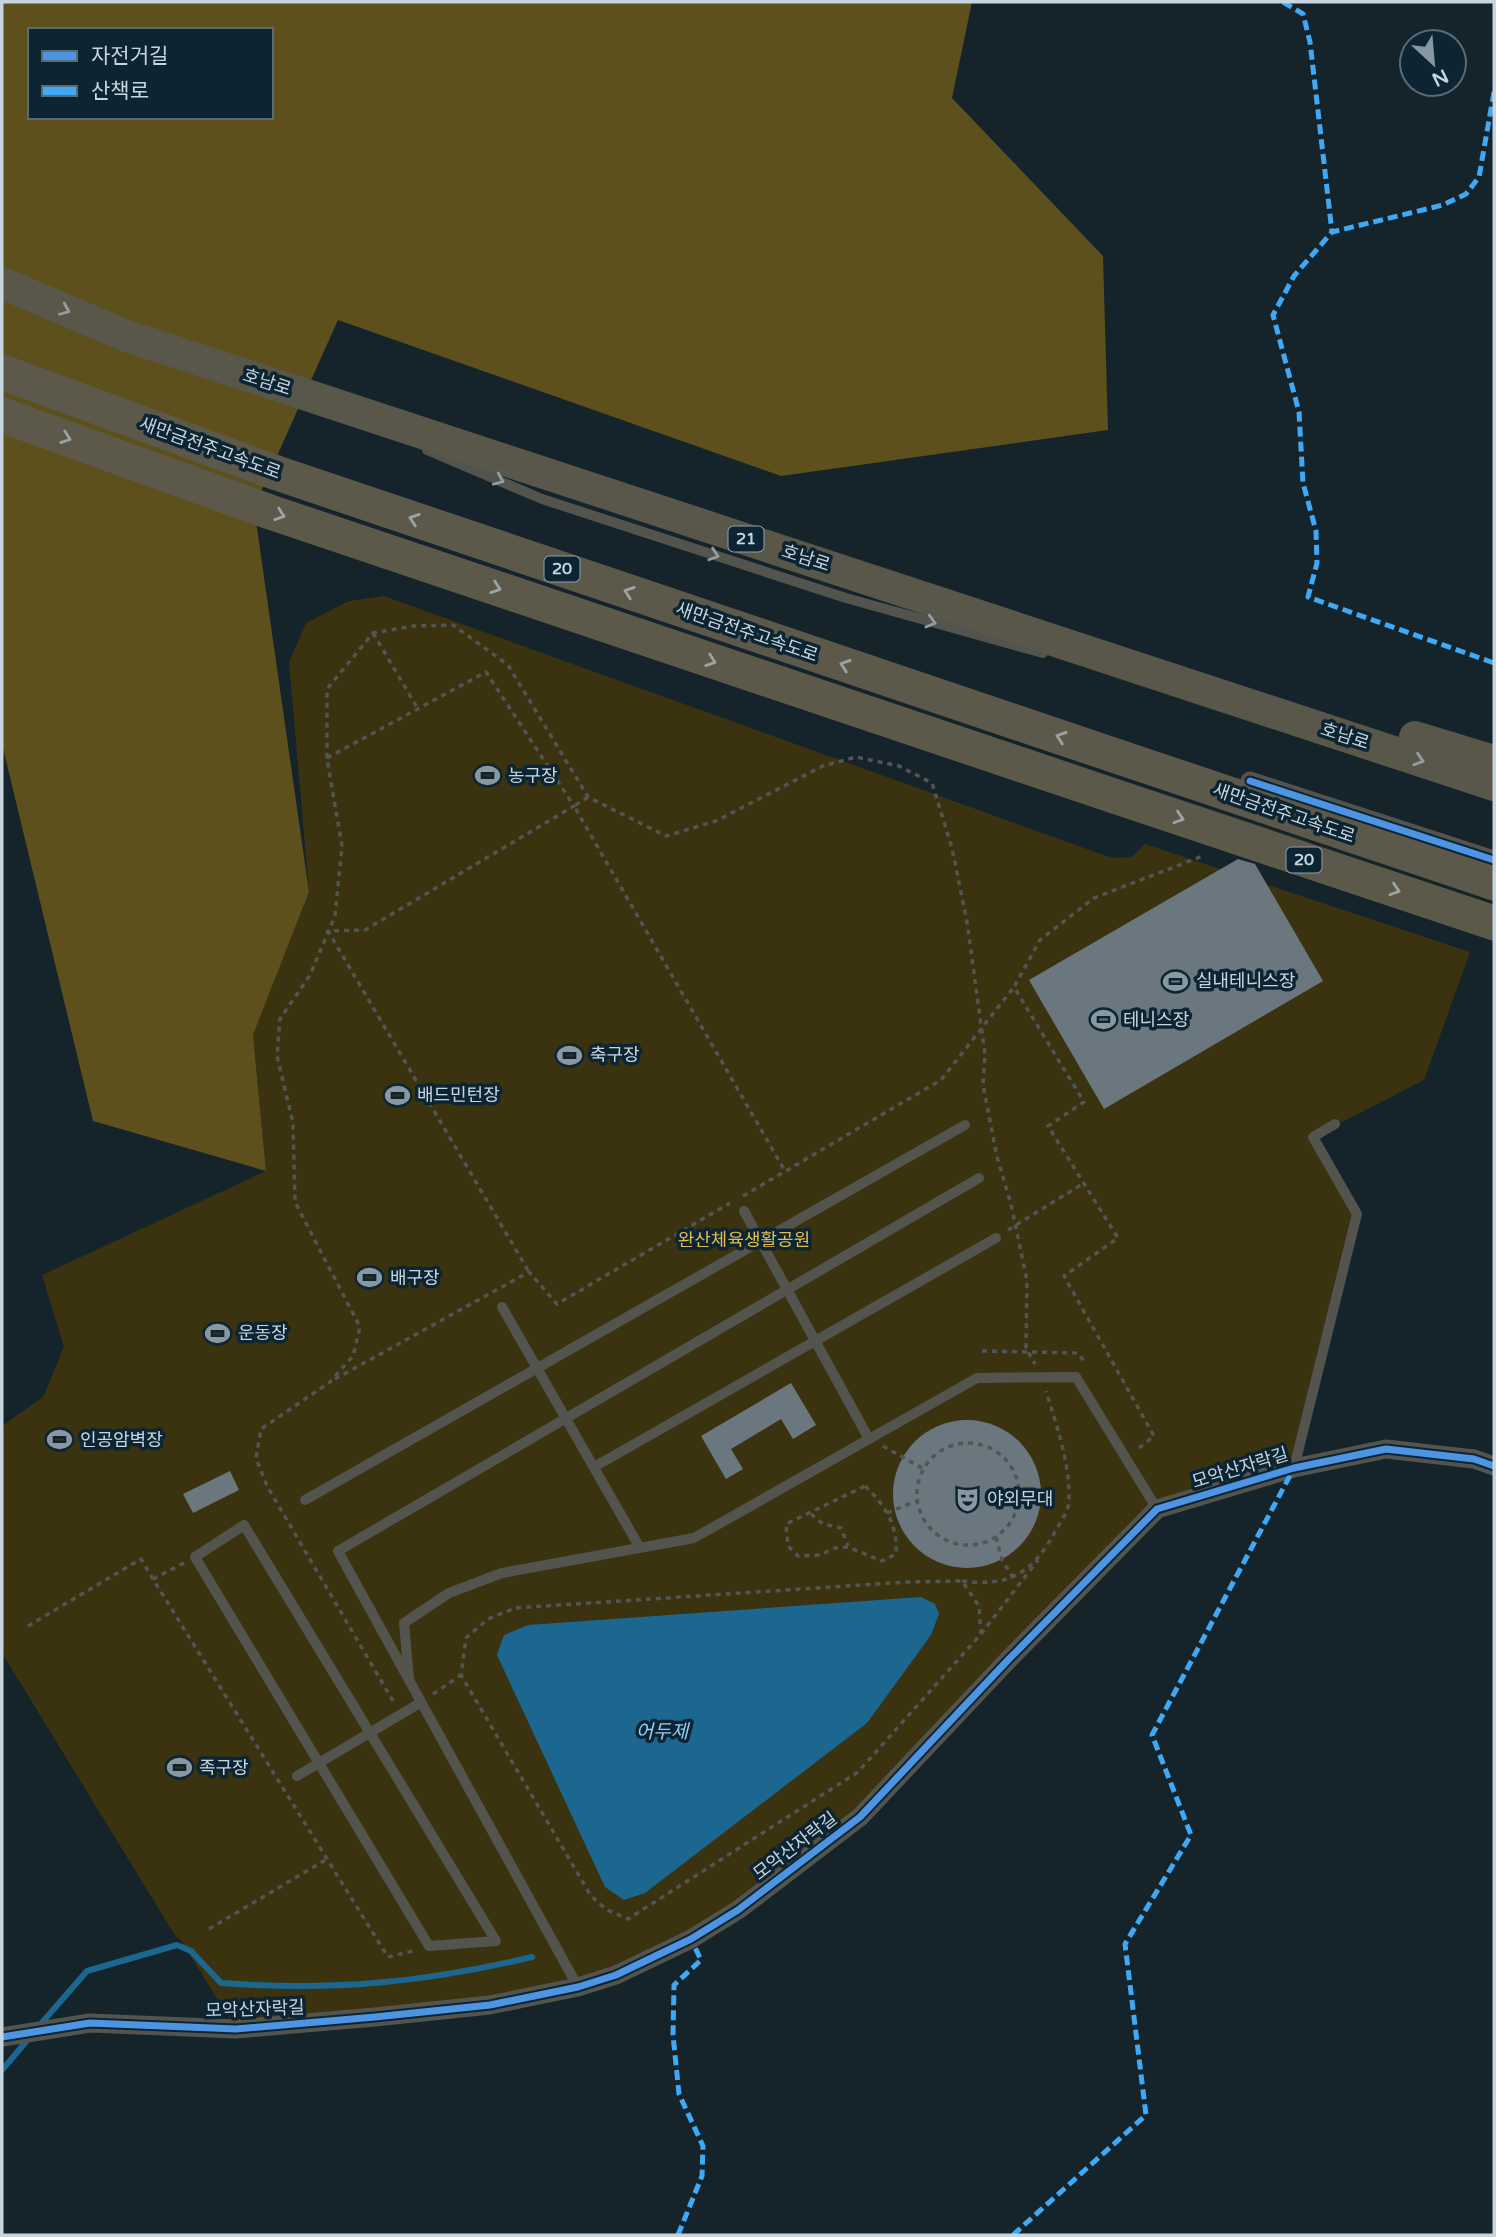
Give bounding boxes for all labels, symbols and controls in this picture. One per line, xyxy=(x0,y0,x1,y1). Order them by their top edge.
legend xyxy=(28,28,273,119)
north arrow xyxy=(1398,28,1468,98)
text: 자전거길 xyxy=(91,44,168,69)
text: N xyxy=(1428,64,1452,91)
text: 산책로 xyxy=(91,79,149,104)
one-way arrow xyxy=(57,302,70,316)
street label: 호남로 xyxy=(240,364,294,400)
street label: 새만금전주고속도로 xyxy=(136,412,284,484)
one-way arrow xyxy=(59,430,71,444)
one-way arrow xyxy=(491,472,504,486)
one-way arrow xyxy=(274,507,286,522)
one-way arrow xyxy=(408,513,421,527)
road number: 21 xyxy=(728,526,764,552)
street label: 호남로 xyxy=(779,540,833,576)
one-way arrow xyxy=(707,546,719,561)
road number: 20 xyxy=(544,556,580,582)
one-way arrow xyxy=(489,580,501,594)
one-way arrow xyxy=(624,586,636,600)
street label: 새만금전주고속도로 xyxy=(673,597,821,667)
one-way arrow xyxy=(925,613,937,628)
one-way arrow xyxy=(705,653,717,667)
one-way arrow xyxy=(839,659,852,673)
street label: 호남로 xyxy=(1318,718,1372,754)
one-way arrow xyxy=(1055,731,1067,746)
one-way arrow xyxy=(1413,752,1425,767)
sports icon: 농구장 xyxy=(474,762,502,790)
place label: 농구장 xyxy=(508,765,558,787)
street label: 새만금전주고속도로 xyxy=(1210,778,1358,848)
one-way arrow xyxy=(1172,810,1184,824)
road number: 20 xyxy=(1286,848,1322,873)
one-way arrow xyxy=(1388,882,1400,896)
sports icon: 실내테니스장 xyxy=(1162,967,1190,995)
place label: 실내테니스장 xyxy=(1196,970,1295,992)
sports icon: 테니스장 xyxy=(1089,1006,1117,1034)
place label: 테니스장 xyxy=(1123,1009,1189,1031)
sports icon: 축구장 xyxy=(556,1041,584,1069)
place label: 축구장 xyxy=(590,1044,640,1066)
sports icon: 배드민턴장 xyxy=(383,1081,411,1109)
place label: 배드민턴장 xyxy=(417,1084,500,1106)
park label: 완산체육생활공원 xyxy=(678,1229,810,1251)
sports icon: 배구장 xyxy=(356,1264,384,1292)
place label: 배구장 xyxy=(390,1267,440,1289)
sports icon: 운동장 xyxy=(204,1319,232,1347)
place label: 운동장 xyxy=(238,1322,288,1344)
sports icon: 인공암벽장 xyxy=(46,1426,74,1454)
place label: 인공암벽장 xyxy=(80,1429,163,1451)
street label: 모악산자락길 xyxy=(1189,1443,1291,1493)
theatre icon: 야외무대 xyxy=(953,1485,981,1513)
place label: 야외무대 xyxy=(987,1488,1053,1510)
water label: 어두제 xyxy=(636,1721,691,1743)
sports icon: 족구장 xyxy=(165,1754,193,1782)
place label: 족구장 xyxy=(199,1757,249,1779)
street label: 모악산자락길 xyxy=(749,1807,841,1885)
street label: 모악산자락길 xyxy=(205,1996,305,2022)

